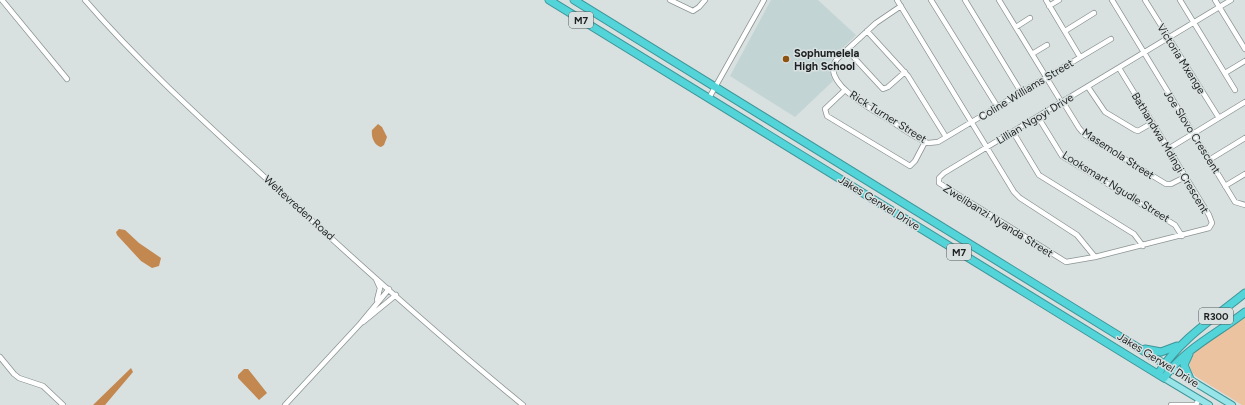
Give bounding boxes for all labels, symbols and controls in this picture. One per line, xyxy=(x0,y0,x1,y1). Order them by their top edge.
road number: M7 xyxy=(569,12,593,28)
street label: Victoria Mxenge xyxy=(1154,21,1208,97)
place label: Sophumelela High School xyxy=(794,47,859,73)
marker: Sophumelela High School xyxy=(781,54,791,64)
street label: Coline Williams Street xyxy=(976,57,1076,123)
street label: Rick Turner Street xyxy=(847,88,929,146)
street label: Joe Slovo Crescent xyxy=(1161,88,1223,176)
street label: Bathandwa Mdingi Crescent xyxy=(1129,90,1211,216)
street label: Lillian Ngoyi Drive xyxy=(994,91,1076,147)
street label: Masemola Street xyxy=(1080,126,1156,182)
street label: Looksmart Ngudle Street xyxy=(1060,149,1172,225)
street label: Weltevreden Road xyxy=(261,173,337,243)
street label: Jakes Gerwel Drive xyxy=(836,173,922,233)
street label: Zwelibanzi Nyanda Street xyxy=(941,182,1055,260)
road number: M7 xyxy=(947,244,971,260)
road number: R300 xyxy=(1199,308,1233,324)
street label: Jakes Gerwel Drive xyxy=(1115,330,1201,390)

